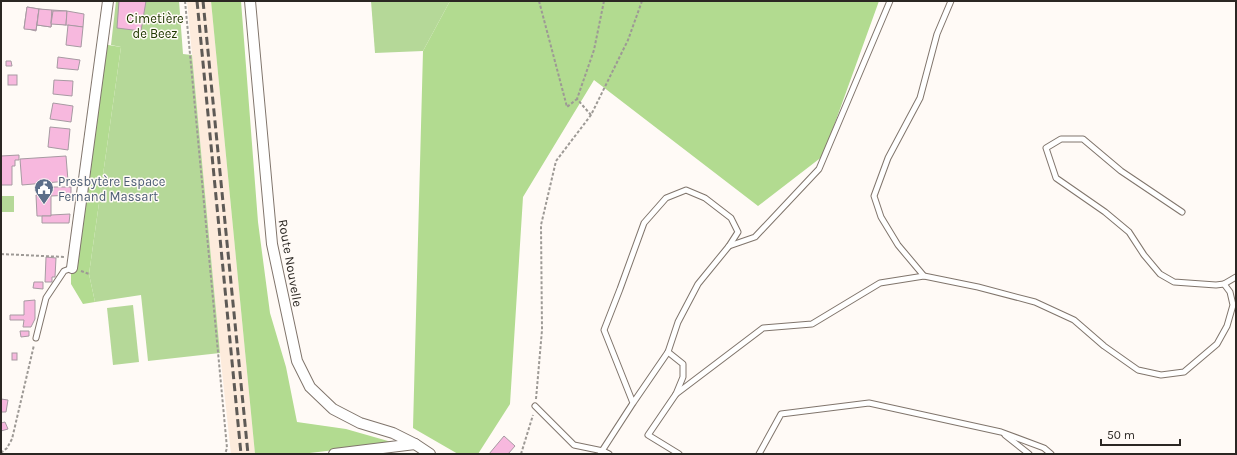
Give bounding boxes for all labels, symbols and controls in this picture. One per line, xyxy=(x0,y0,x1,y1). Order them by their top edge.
park label: Cimetière de Beez xyxy=(126,11,184,41)
place label: Presbytère Espace Fernand Massart xyxy=(58,174,166,204)
public building icon: Presbytère Espace Fernand Massart xyxy=(33,177,55,205)
street label: Route Nouvelle xyxy=(275,218,306,308)
scale bar xyxy=(1101,421,1180,447)
text: 50 m xyxy=(1107,428,1135,442)

